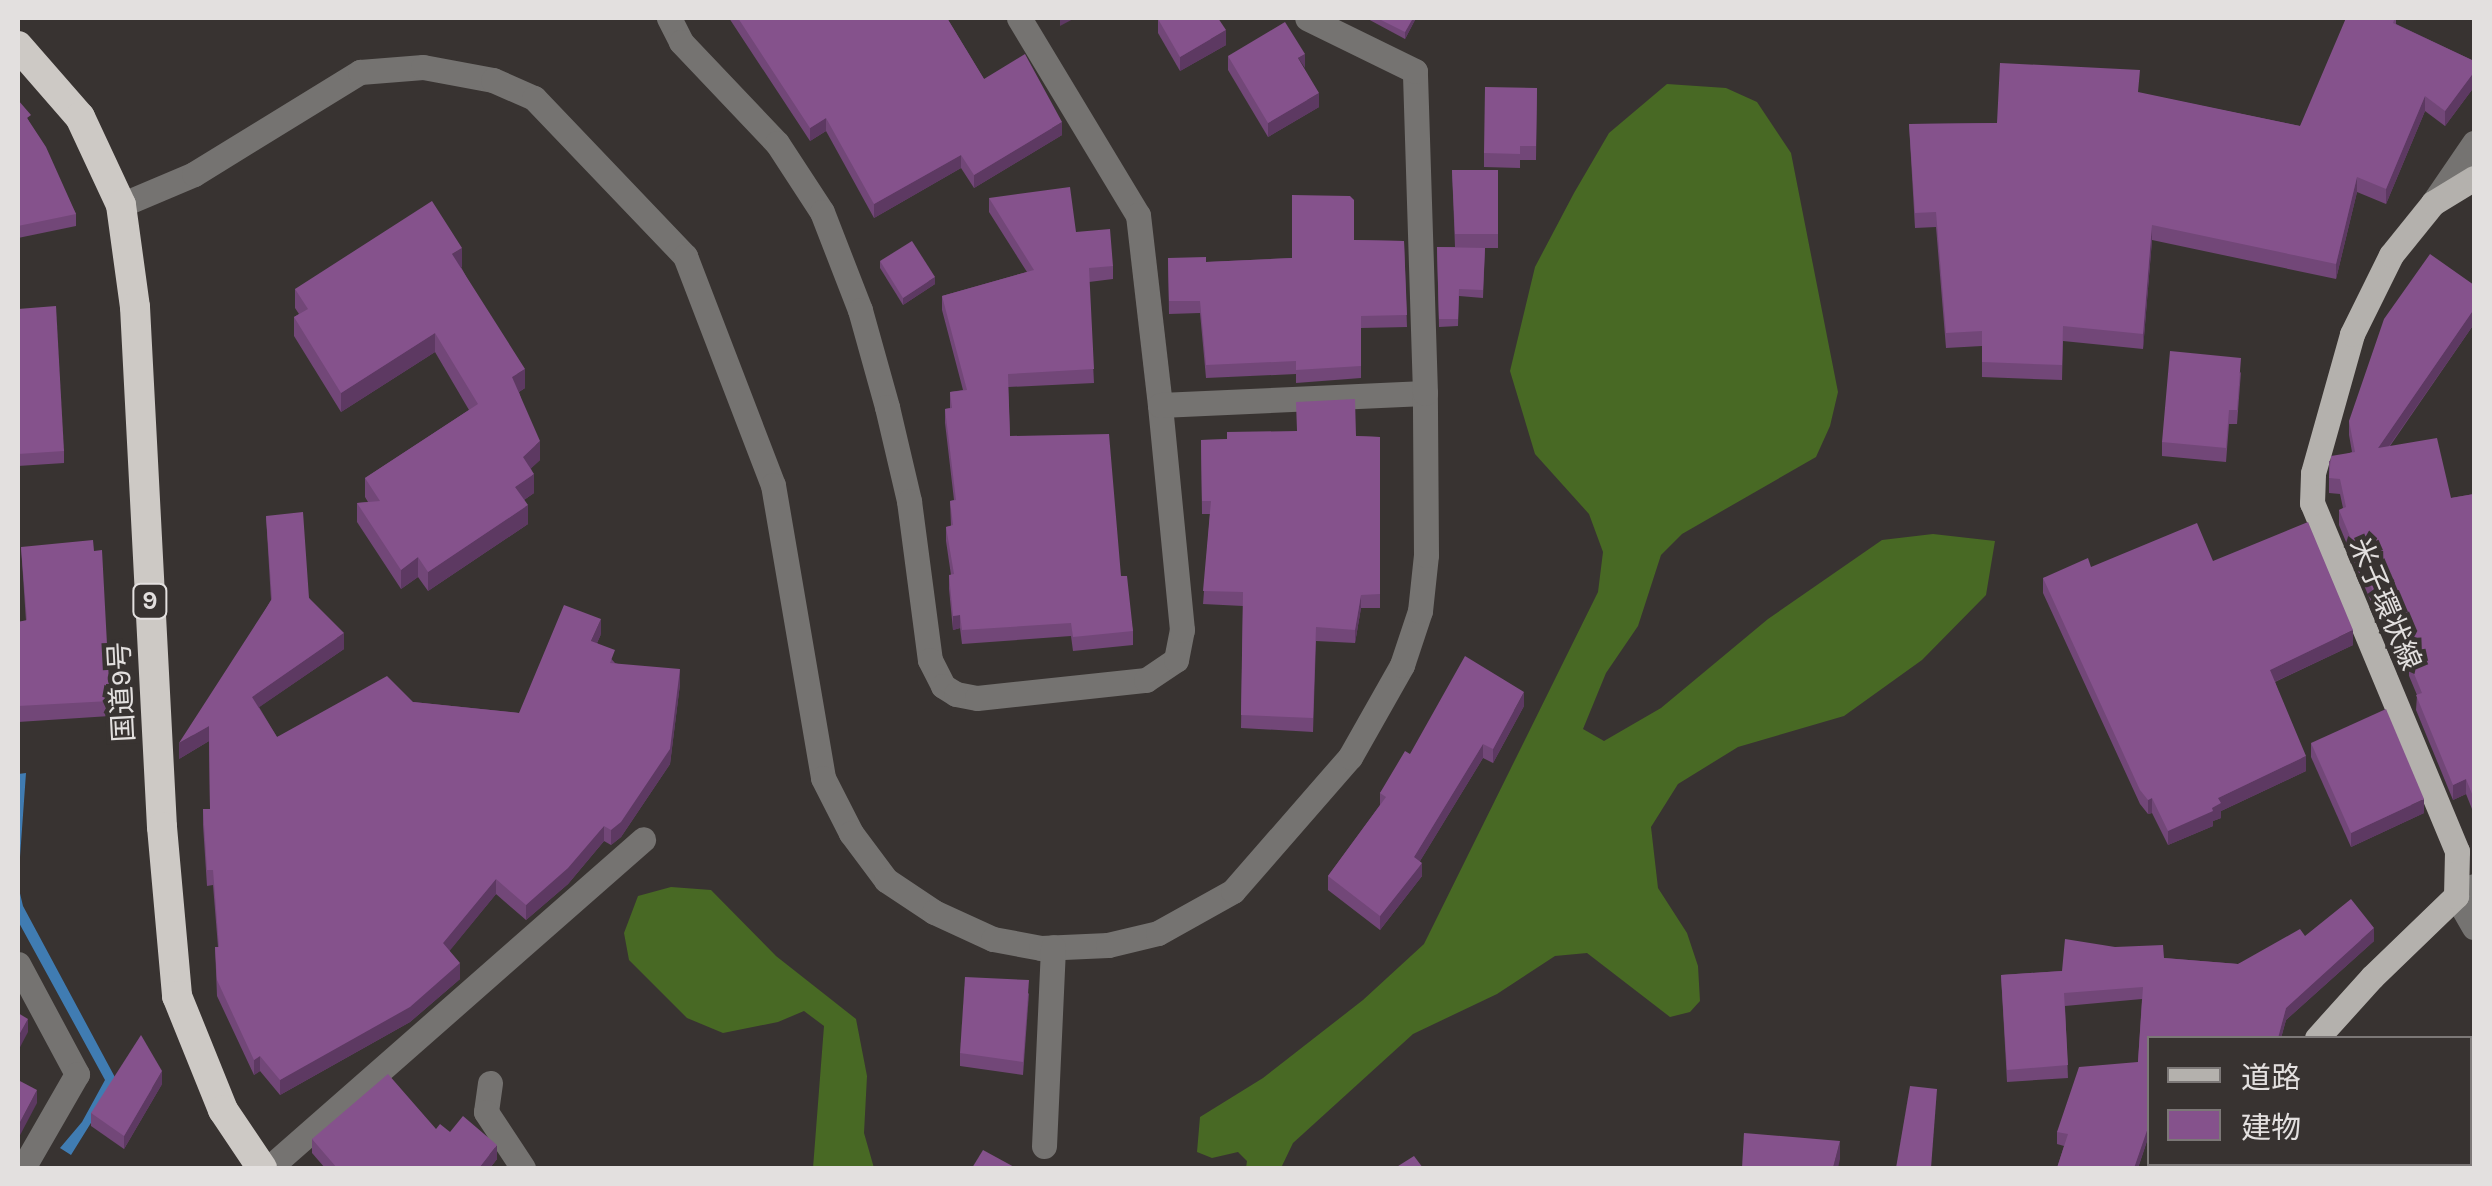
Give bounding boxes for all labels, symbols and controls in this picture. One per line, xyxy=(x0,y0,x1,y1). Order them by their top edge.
street label: 米子環状線 xyxy=(2342,533,2428,675)
road number: 9 xyxy=(130,581,170,621)
street label: 国道9号 xyxy=(103,641,141,743)
legend xyxy=(2147,1036,2472,1166)
text: 道路 xyxy=(2241,1060,2301,1096)
text: 建物 xyxy=(2241,1110,2301,1146)

